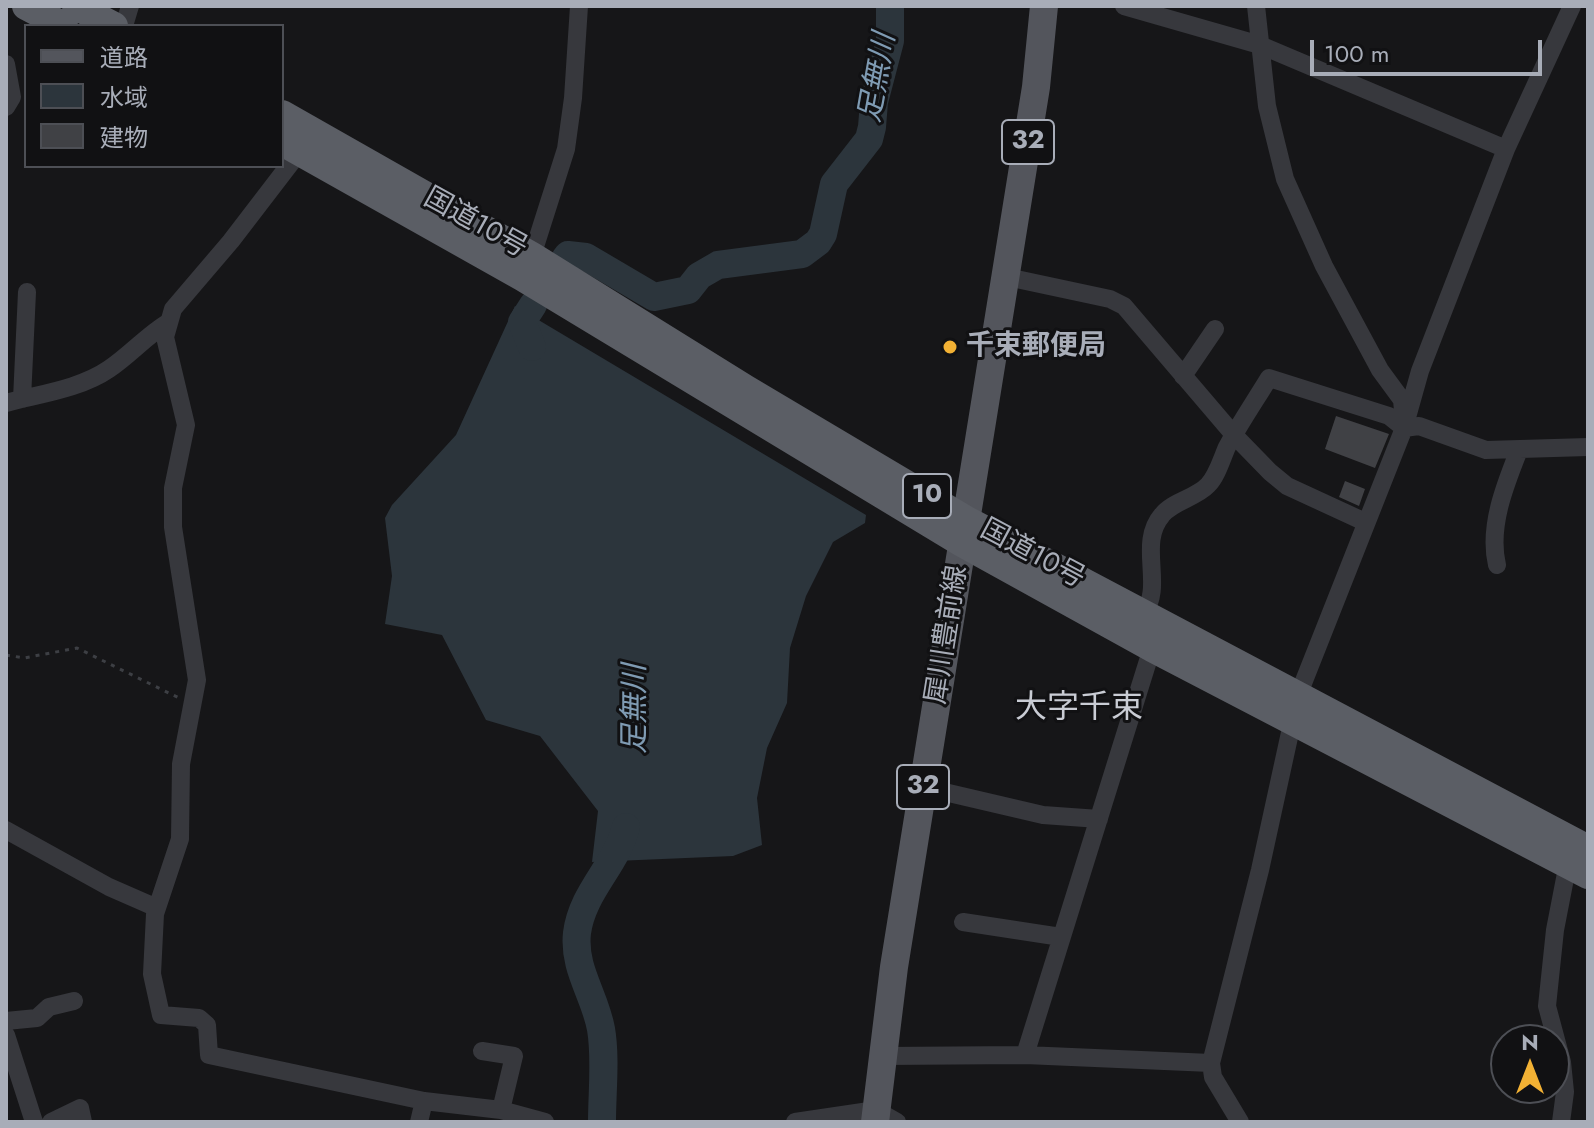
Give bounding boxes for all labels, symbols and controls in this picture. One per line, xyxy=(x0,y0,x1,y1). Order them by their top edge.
legend xyxy=(24,24,284,168)
scale bar xyxy=(1314,24,1546,74)
water label: 足無川 xyxy=(853,31,905,125)
text: 100 m xyxy=(1324,36,1390,71)
text: 道路 xyxy=(100,40,148,75)
text: 水域 xyxy=(100,80,148,115)
text: 建物 xyxy=(100,120,148,155)
road number: 32 xyxy=(1002,120,1054,164)
street label: 国道10号 xyxy=(417,182,533,266)
place label: 千束郵便局 xyxy=(966,330,1106,364)
marker: 千束郵便局 xyxy=(941,338,959,356)
road number: 10 xyxy=(903,474,951,518)
street label: 国道10号 xyxy=(974,514,1090,596)
street label: 犀川豊前線 xyxy=(920,563,976,707)
water label: 足無川 xyxy=(619,664,655,754)
district label: 大字千束 xyxy=(1015,690,1143,728)
road number: 32 xyxy=(897,765,949,809)
north arrow xyxy=(1490,1024,1570,1104)
text: N xyxy=(1521,1026,1539,1058)

